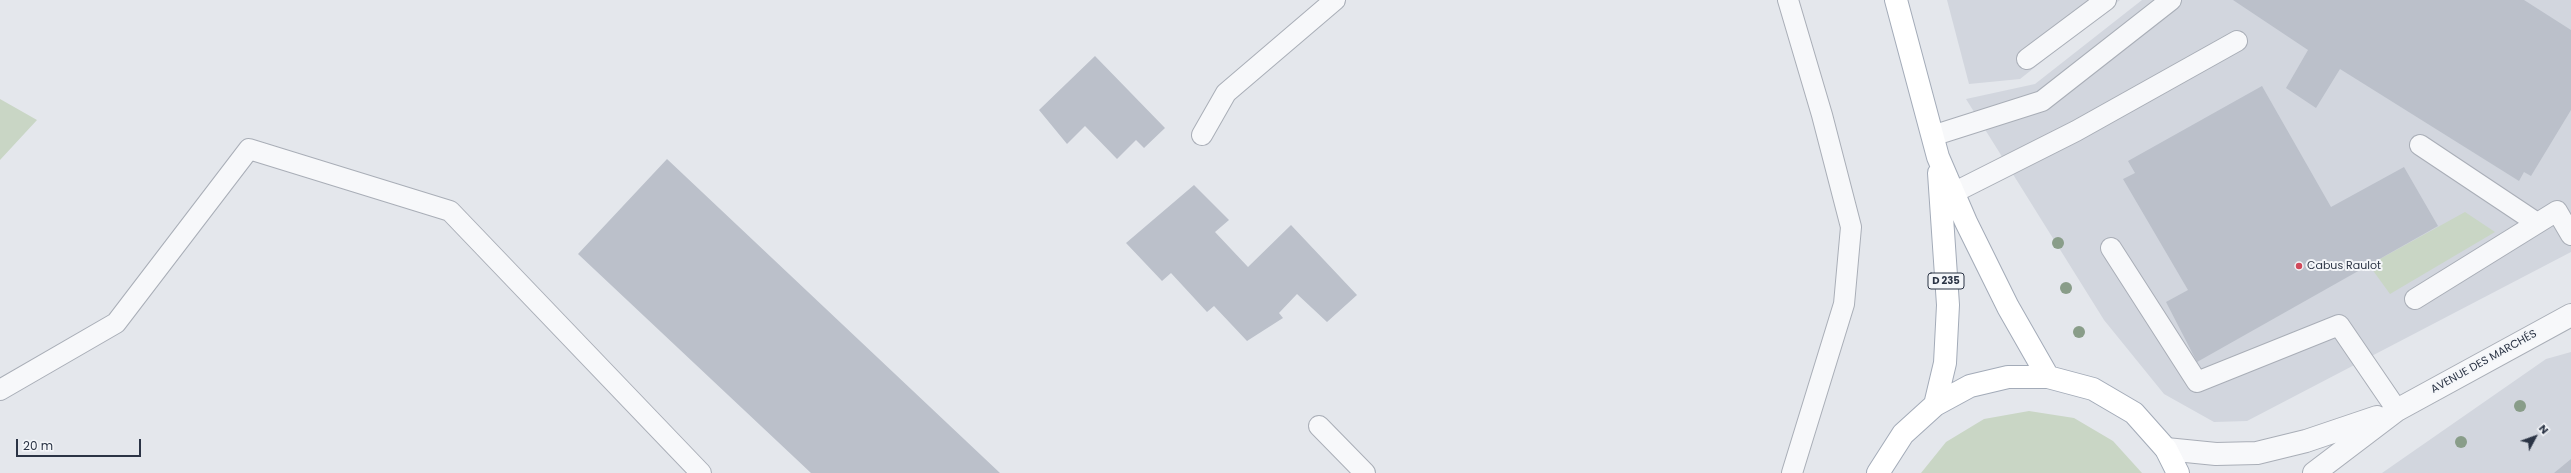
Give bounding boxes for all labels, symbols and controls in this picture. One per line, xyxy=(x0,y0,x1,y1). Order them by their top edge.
place label: Cabus Raulot xyxy=(2307,259,2381,273)
marker: Cabus Raulot xyxy=(2294,261,2304,271)
road number: D 235 xyxy=(1928,273,1964,289)
street label: AVENUE DES MARCHÉS xyxy=(2429,327,2539,397)
north arrow xyxy=(2515,417,2555,457)
text: N xyxy=(2535,421,2553,438)
scale bar xyxy=(18,431,143,457)
text: 20 m xyxy=(23,437,53,454)

